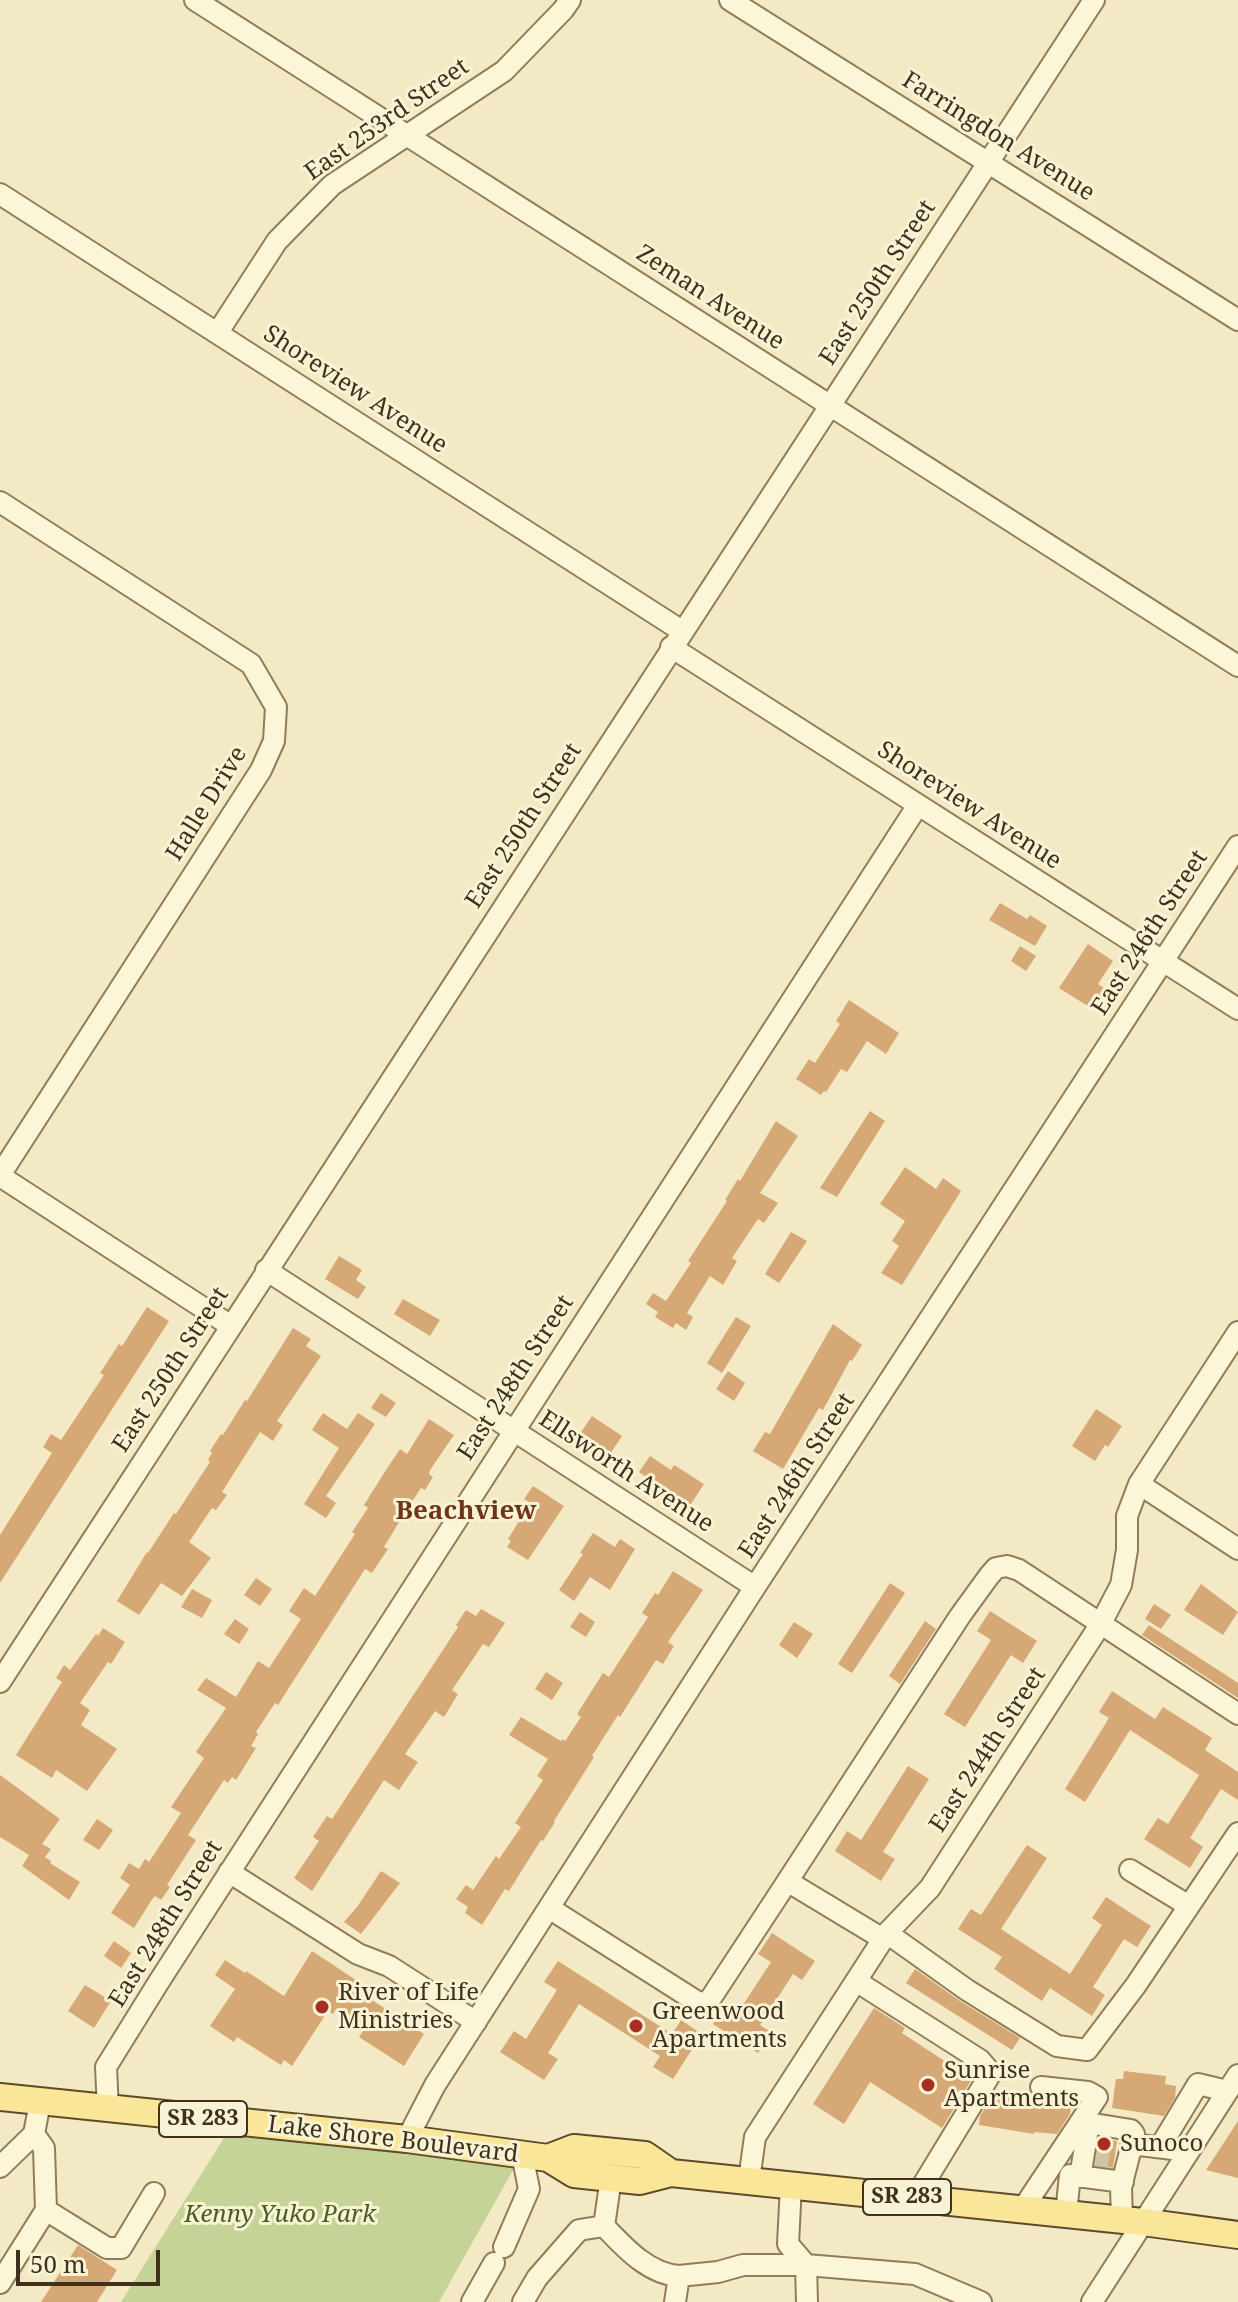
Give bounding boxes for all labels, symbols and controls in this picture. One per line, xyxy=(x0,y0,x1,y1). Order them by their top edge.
street label: East 253rd Street xyxy=(300,53,474,187)
street label: Farringdon Avenue xyxy=(896,66,1100,208)
street label: East 250th Street xyxy=(814,195,942,371)
street label: Zeman Avenue xyxy=(631,239,789,357)
street label: Shoreview Avenue xyxy=(258,320,452,460)
street label: Shoreview Avenue xyxy=(872,736,1066,876)
street label: East 250th Street xyxy=(460,738,588,914)
street label: Halle Drive xyxy=(160,741,254,867)
street label: East 246th Street xyxy=(1086,845,1214,1021)
street label: East 250th Street xyxy=(107,1282,235,1458)
street label: East 248th Street xyxy=(452,1290,580,1466)
street label: East 246th Street xyxy=(733,1388,861,1564)
street label: Ellsworth Avenue xyxy=(533,1405,719,1539)
district label: Beachview xyxy=(395,1496,537,1528)
street label: East 244th Street xyxy=(924,1662,1052,1838)
street label: East 248th Street xyxy=(103,1835,229,2013)
place label: River of Life Ministries xyxy=(338,1979,479,2035)
marker: River of Life Ministries xyxy=(313,1998,331,2016)
place label: Greenwood Apartments xyxy=(652,1998,787,2054)
marker: Greenwood Apartments xyxy=(627,2017,645,2035)
place label: Sunrise Apartments xyxy=(944,2057,1079,2113)
marker: Sunrise Apartments xyxy=(919,2076,937,2094)
road number: SR 283 xyxy=(159,2101,247,2137)
street label: Lake Shore Boulevard xyxy=(266,2110,520,2170)
place label: Sunoco xyxy=(1120,2130,1203,2158)
marker: Sunoco xyxy=(1095,2135,1113,2153)
road number: SR 283 xyxy=(863,2179,951,2215)
park label: Kenny Yuko Park xyxy=(184,2201,376,2229)
scale bar xyxy=(20,2234,164,2284)
text: 50 m xyxy=(30,2247,86,2280)

